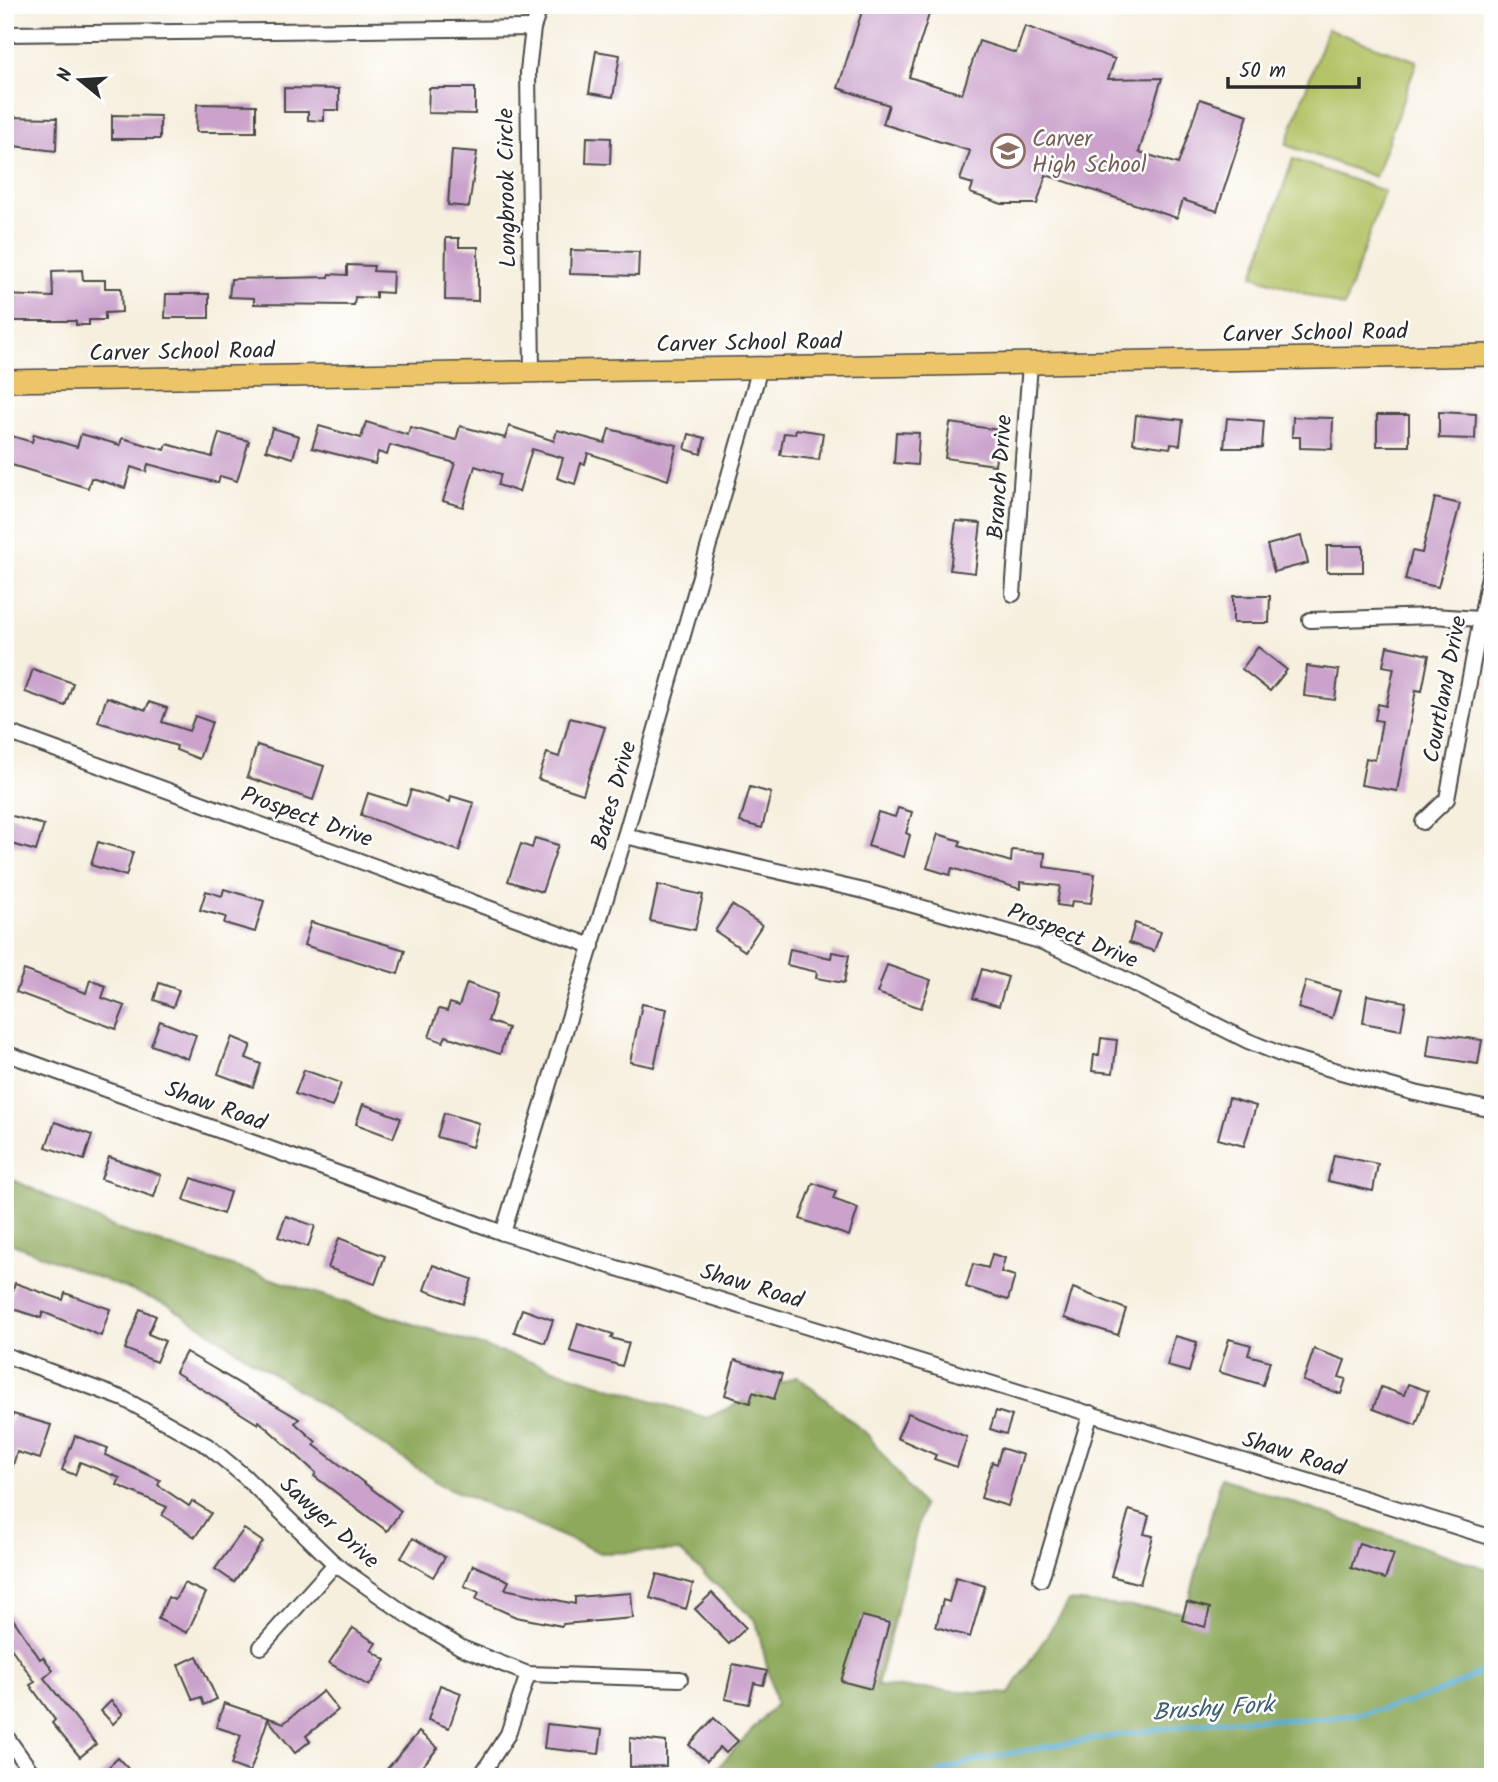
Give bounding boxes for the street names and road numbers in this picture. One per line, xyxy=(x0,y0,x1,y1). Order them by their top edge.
street label: Longbrook Circle xyxy=(489,108,527,268)
street label: Carver School Road xyxy=(1222,314,1409,354)
street label: Carver School Road xyxy=(656,324,843,364)
street label: Carver School Road xyxy=(89,333,276,373)
street label: Branch Drive xyxy=(979,413,1023,541)
street label: Courtland Drive xyxy=(1414,613,1478,766)
street label: Bates Drive xyxy=(582,737,648,854)
street label: Prospect Drive xyxy=(235,777,377,858)
street label: Prospect Drive xyxy=(1002,894,1143,979)
street label: Shaw Road xyxy=(159,1072,272,1142)
street label: Shaw Road xyxy=(695,1254,808,1320)
street label: Shaw Road xyxy=(1237,1422,1350,1488)
street label: Sawyer Drive xyxy=(270,1468,387,1578)

